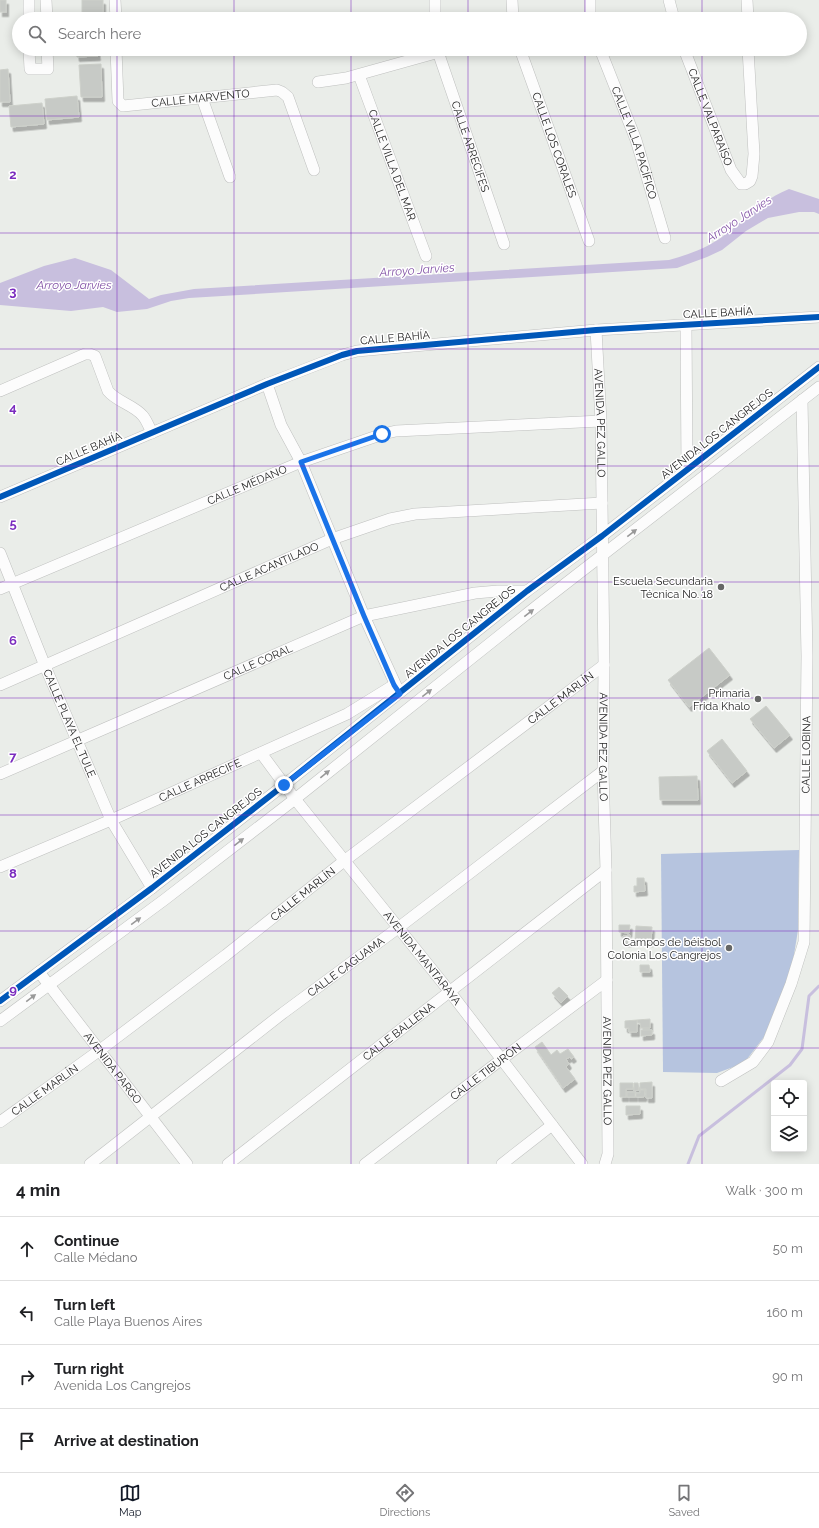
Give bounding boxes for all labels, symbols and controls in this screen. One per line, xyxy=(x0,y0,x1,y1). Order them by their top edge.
search box xyxy=(12,12,807,56)
icon: search xyxy=(26,23,48,45)
text: Search here xyxy=(58,25,141,43)
street label: CALLE VALPARAÍSO xyxy=(686,66,735,168)
street label: CALLE VILLA PACÍFICO xyxy=(609,84,660,201)
street label: CALLE MARVENTO xyxy=(151,86,250,110)
street label: CALLE LOS CORALES xyxy=(530,90,580,200)
street label: CALLE ARRECIFES xyxy=(449,99,492,194)
street label: CALLE VILLA DEL MAR xyxy=(366,108,419,222)
text: 2 xyxy=(9,167,17,182)
water label: Arroyo Jarvies xyxy=(703,192,775,246)
water label: Arroyo Jarvies xyxy=(378,260,455,280)
water label: Arroyo Jarvies xyxy=(35,278,112,292)
text: 3 xyxy=(9,284,17,299)
street label: CALLE BAHÍA xyxy=(683,304,754,321)
street label: CALLE BAHÍA xyxy=(359,327,431,348)
street label: AVENIDA PEZ GALLO xyxy=(592,368,608,478)
street label: AVENIDA LOS CANGREJOS xyxy=(658,386,776,482)
text: 4 xyxy=(9,400,17,415)
route start xyxy=(373,425,391,443)
street label: CALLE BAHÍA xyxy=(54,428,124,469)
street label: CALLE MÉDANO xyxy=(205,462,289,507)
text: 5 xyxy=(9,516,17,531)
one-way arrow xyxy=(626,529,637,537)
street label: CALLE ACANTILADO xyxy=(218,539,321,594)
place label: Escuela Secundaria Técnica No. 18 xyxy=(613,575,713,601)
marker: Escuela Secundaria Técnica No. 18 xyxy=(716,582,726,592)
street label: AVENIDA LOS CANGREJOS xyxy=(402,583,518,681)
one-way arrow xyxy=(523,608,534,617)
text: 6 xyxy=(9,633,17,648)
street label: CALLE CORAL xyxy=(221,641,295,683)
street label: CALLE PLAYA EL TULE xyxy=(41,667,99,780)
street label: CALLE MARLÍN xyxy=(525,669,596,727)
place label: Primaria Frida Khalo xyxy=(693,687,750,713)
one-way arrow xyxy=(421,689,432,697)
street label: AVENIDA PEZ GALLO xyxy=(596,692,610,802)
marker: Primaria Frida Khalo xyxy=(753,694,763,704)
street label: CALLE LOBINA xyxy=(799,715,813,793)
text: 7 xyxy=(9,749,17,764)
street label: CALLE ARRECIFE xyxy=(157,756,243,804)
one-way arrow xyxy=(320,770,331,779)
route end xyxy=(275,776,293,794)
street label: AVENIDA LOS CANGREJOS xyxy=(147,785,265,881)
one-way arrow xyxy=(234,838,245,846)
street label: CALLE MARLÍN xyxy=(268,864,338,924)
text: 8 xyxy=(9,866,17,881)
street label: AVENIDA MANTARAYA xyxy=(381,909,464,1008)
one-way arrow xyxy=(131,917,141,925)
street label: CALLE CAGUAMA xyxy=(305,934,387,999)
place label: Campos de béisbol Colonia Los Cangrejos xyxy=(608,936,721,962)
marker: Campos de béisbol Colonia Los Cangrejos xyxy=(724,943,734,953)
text: 9 xyxy=(9,982,17,997)
one-way arrow xyxy=(26,994,37,1002)
street label: CALLE BALLENA xyxy=(360,999,437,1063)
street label: AVENIDA PEZ GALLO xyxy=(601,1016,614,1125)
street label: AVENIDA PARGO xyxy=(81,1029,145,1106)
street label: CALLE TIBURÓN xyxy=(448,1040,524,1103)
street label: CALLE MARLÍN xyxy=(9,1061,81,1118)
map controls xyxy=(771,1080,807,1152)
button: locate xyxy=(771,1080,807,1116)
button: layers xyxy=(771,1116,807,1152)
text: 4 min xyxy=(16,1180,60,1200)
text: Walk · 300 m xyxy=(725,1183,803,1198)
text: Continue xyxy=(54,1232,119,1250)
icon: ahead xyxy=(16,1238,38,1260)
text: 50 m xyxy=(773,1241,803,1256)
text: Calle Médano xyxy=(54,1250,137,1265)
text: Turn left xyxy=(54,1296,115,1314)
icon: left xyxy=(16,1302,38,1324)
text: 160 m xyxy=(766,1305,803,1320)
text: Calle Playa Buenos Aires xyxy=(54,1314,202,1329)
text: Turn right xyxy=(54,1360,124,1378)
icon: right xyxy=(16,1366,38,1388)
text: 90 m xyxy=(772,1369,803,1384)
text: Avenida Los Cangrejos xyxy=(54,1378,191,1393)
icon: arrive xyxy=(16,1430,38,1452)
text: Arrive at destination xyxy=(54,1432,199,1450)
tab: Map xyxy=(119,1482,141,1519)
tab: Directions xyxy=(380,1482,430,1519)
tab: Saved xyxy=(668,1482,700,1519)

